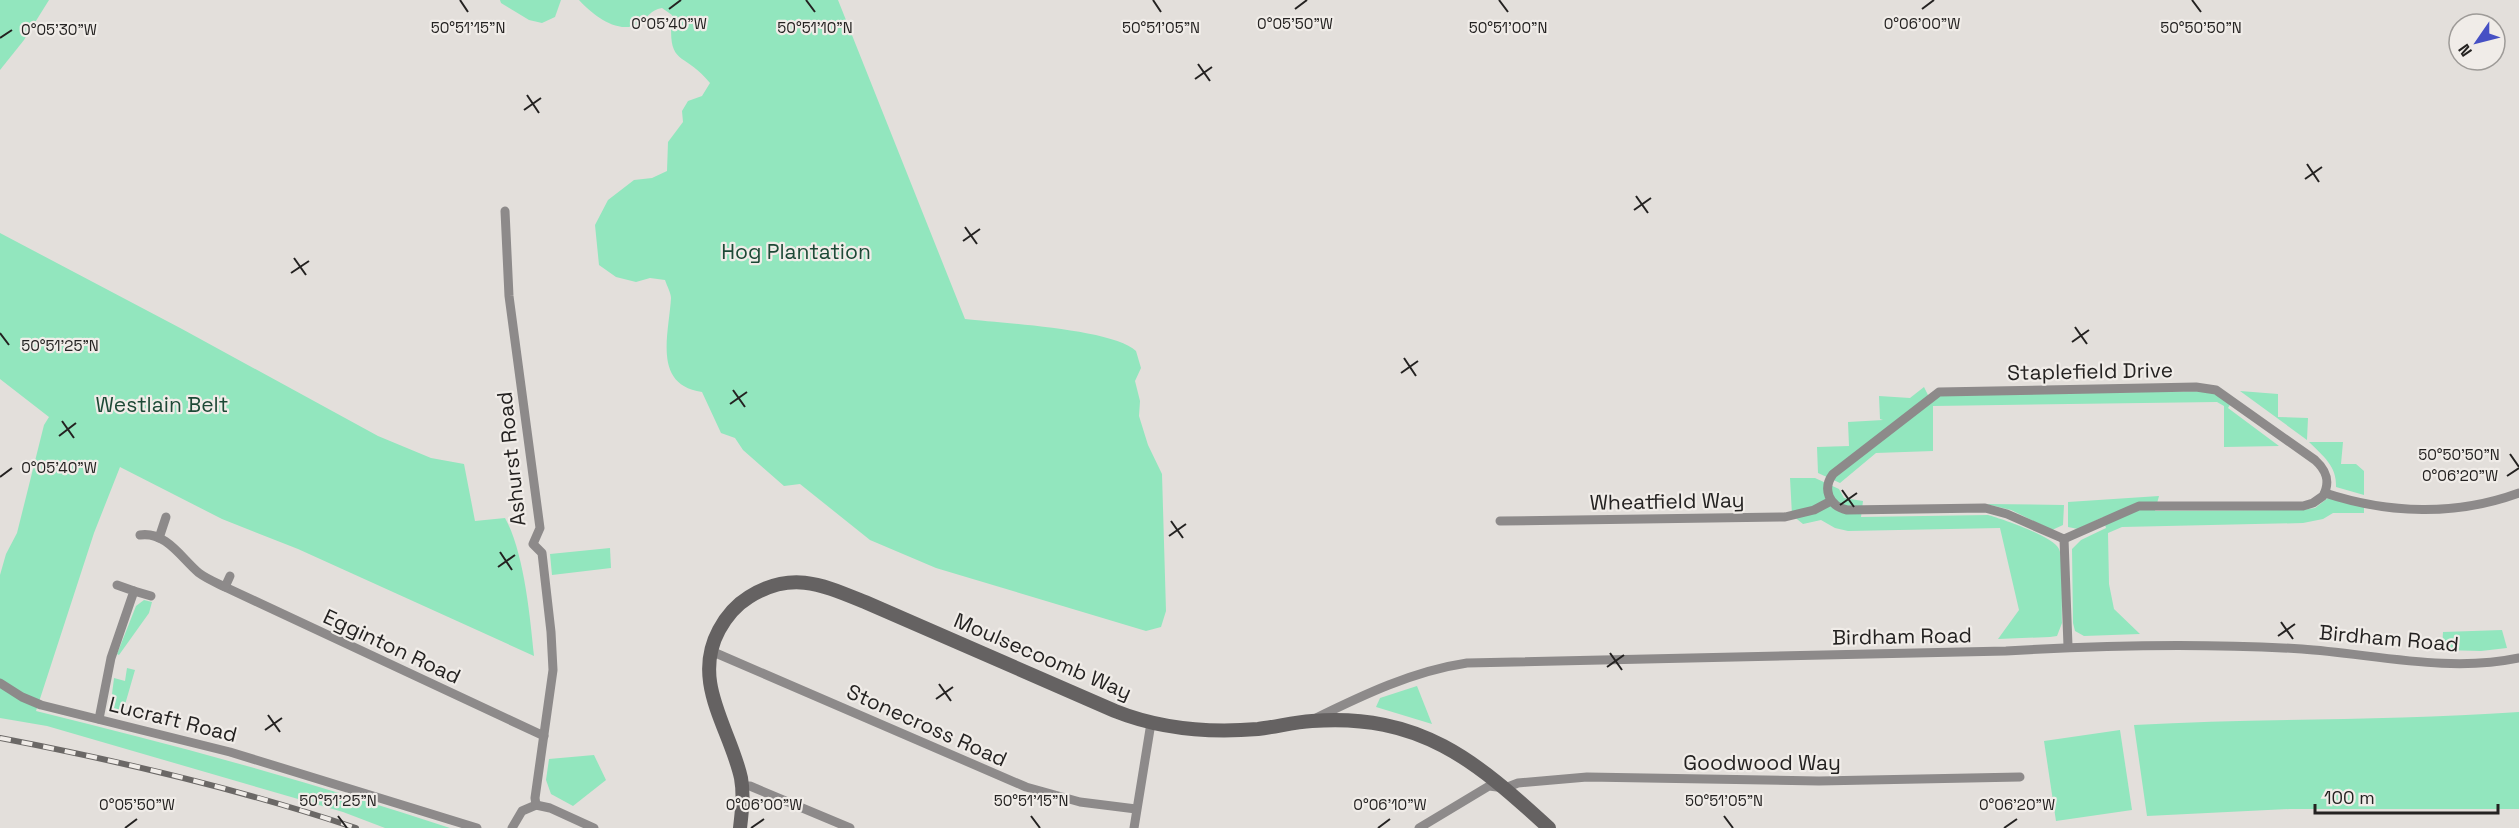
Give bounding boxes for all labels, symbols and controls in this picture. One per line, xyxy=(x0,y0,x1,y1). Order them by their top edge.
north arrow xyxy=(2447,12,2507,72)
text: 0°05'40"W xyxy=(631,14,707,33)
text: 0°05'50"W xyxy=(1257,14,1333,33)
text: 0°06'00"W xyxy=(1884,14,1960,33)
text: 50°51'15"N xyxy=(431,18,505,37)
text: 50°51'10"N xyxy=(777,18,853,37)
text: 50°51'05"N xyxy=(1122,18,1200,37)
text: 50°51'00"N xyxy=(1469,18,1547,37)
text: 50°50'50"N xyxy=(2160,18,2242,37)
text: 0°05'30"W xyxy=(21,20,97,39)
text: N xyxy=(2453,40,2477,61)
park label: Hog Plantation xyxy=(721,238,871,265)
text: 50°51'25"N xyxy=(21,336,99,355)
street label: Staplefield Drive xyxy=(2007,356,2173,386)
street label: Ashurst Road xyxy=(491,390,531,528)
park label: Westlain Belt xyxy=(96,391,228,418)
text: 50°50'50"N xyxy=(2418,445,2500,464)
text: 0°05'40"W xyxy=(21,458,97,477)
text: 0°06'20"W xyxy=(2422,466,2498,485)
street label: Wheatfield Way xyxy=(1589,486,1745,516)
street label: Egginton Road xyxy=(319,602,465,690)
street label: Moulsecoomb Way xyxy=(950,606,1136,706)
street label: Birdham Road xyxy=(2318,618,2460,658)
street label: Birdham Road xyxy=(1832,621,1972,651)
street label: Stonecross Road xyxy=(843,678,1011,772)
street label: Lucraft Road xyxy=(106,690,240,748)
street label: Goodwood Way xyxy=(1683,749,1841,776)
scale bar xyxy=(2315,777,2498,815)
text: 100 m xyxy=(2324,786,2375,809)
text: 50°51'25"N xyxy=(299,791,377,810)
text: 50°51'15"N xyxy=(994,791,1068,810)
text: 50°51'05"N xyxy=(1685,791,1763,810)
text: 0°05'50"W xyxy=(99,795,175,814)
text: 0°06'00"W xyxy=(726,795,802,814)
text: 0°06'10"W xyxy=(1353,795,1427,814)
text: 0°06'20"W xyxy=(1979,795,2055,814)

